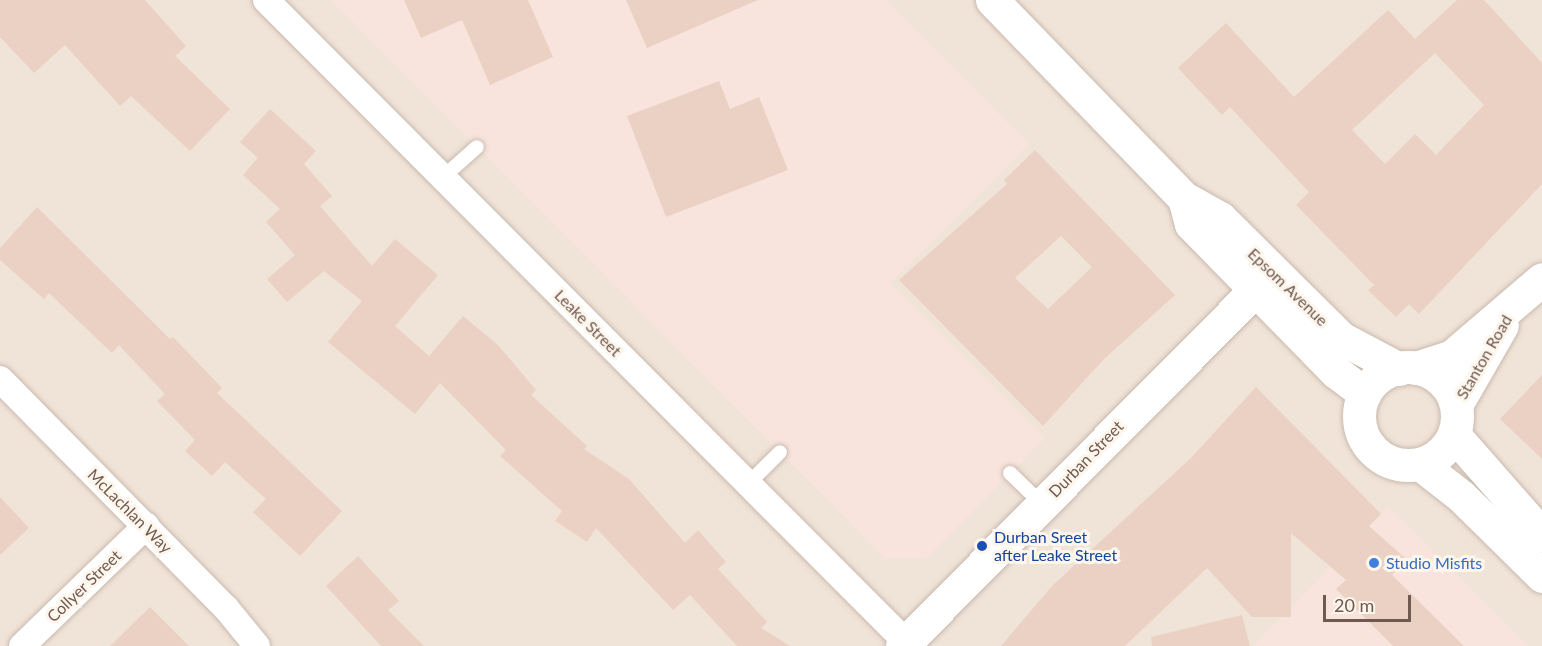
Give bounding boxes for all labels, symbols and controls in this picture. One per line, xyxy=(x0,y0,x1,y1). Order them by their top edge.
street label: Epsom Avenue xyxy=(1244,244,1332,330)
street label: Leake Street xyxy=(551,286,625,360)
street label: Stanton Road xyxy=(1452,311,1516,403)
street label: Durban Street xyxy=(1045,417,1127,501)
street label: McLachlan Way xyxy=(84,465,176,557)
place label: Durban Sreet after Leake Street xyxy=(994,527,1117,565)
marker: Durban Sreet after Leake Street xyxy=(975,539,989,553)
street label: Collyer Street xyxy=(43,546,125,626)
place label: Studio Misfits xyxy=(1386,553,1482,573)
marker: Studio Misfits xyxy=(1367,556,1381,570)
scale bar xyxy=(1326,583,1414,621)
text: 20 m xyxy=(1334,594,1374,616)

